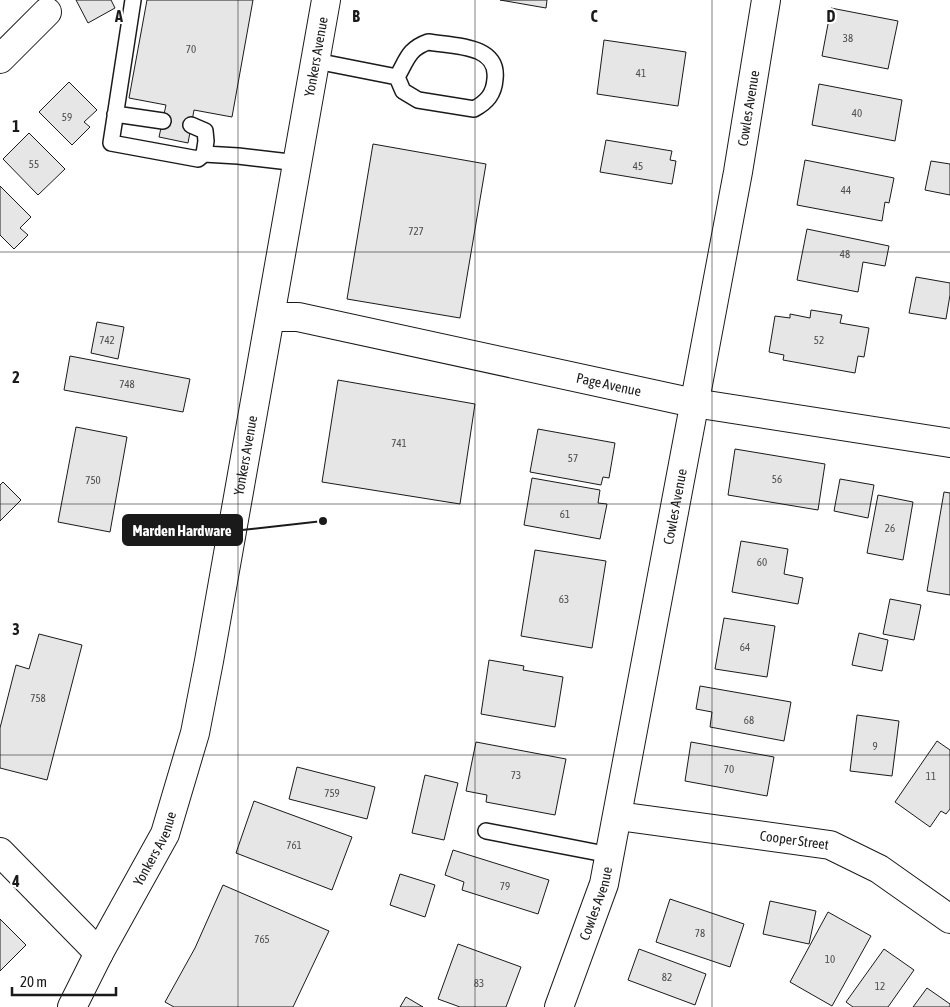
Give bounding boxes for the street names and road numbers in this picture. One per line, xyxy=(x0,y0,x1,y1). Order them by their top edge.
street label: Yonkers Avenue xyxy=(301,15,331,98)
street label: Cowles Avenue xyxy=(734,69,762,147)
street label: Page Avenue xyxy=(575,370,643,399)
street label: Yonkers Avenue xyxy=(230,414,260,497)
street label: Cowles Avenue xyxy=(660,467,690,546)
street label: Yonkers Avenue xyxy=(130,810,179,888)
street label: Cooper Street xyxy=(759,827,830,853)
street label: Cowles Avenue xyxy=(576,865,615,942)

